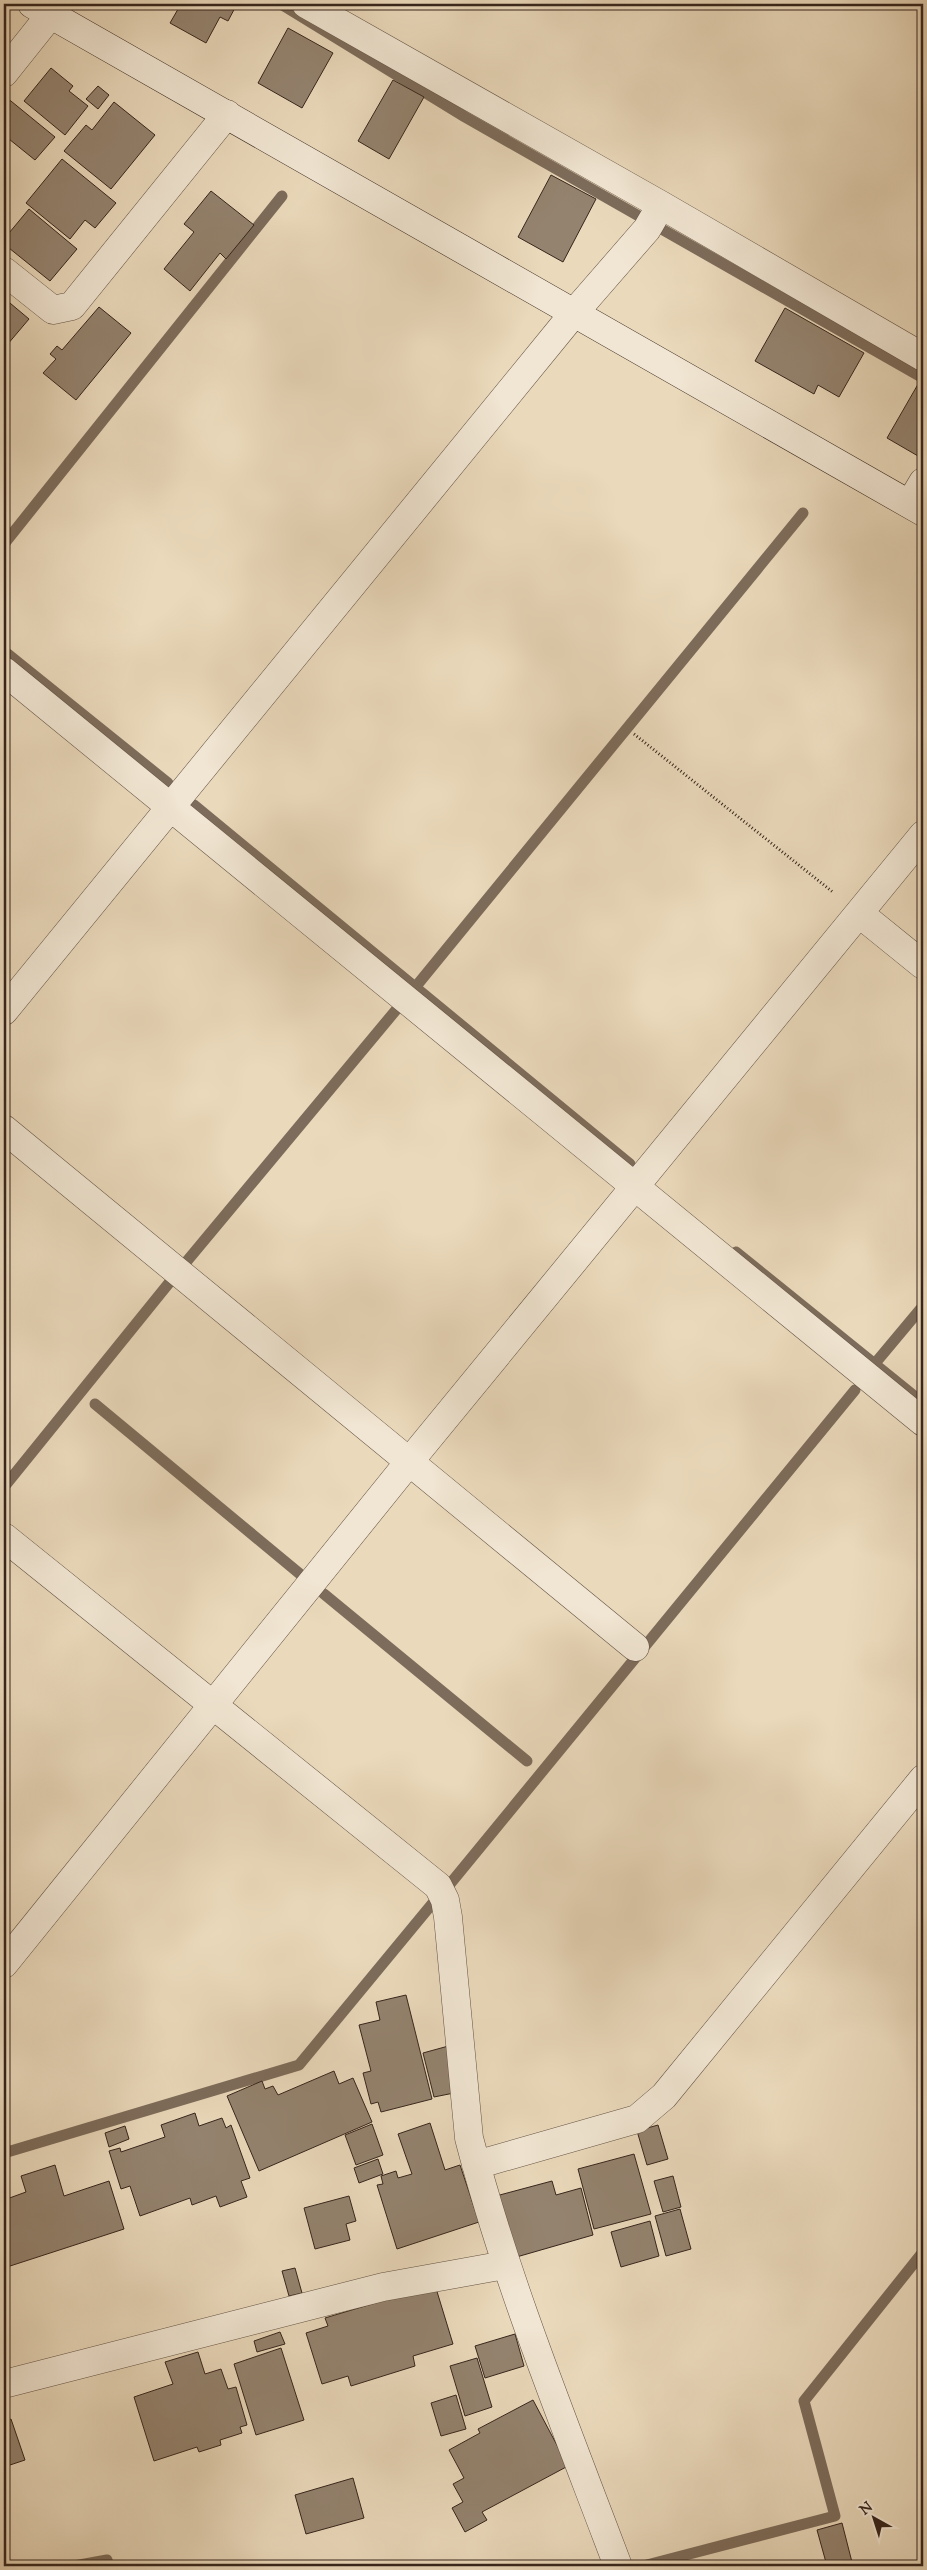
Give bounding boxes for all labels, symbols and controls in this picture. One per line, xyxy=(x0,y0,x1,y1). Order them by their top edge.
north arrow xyxy=(850,2492,900,2542)
text: N xyxy=(856,2498,878,2521)

